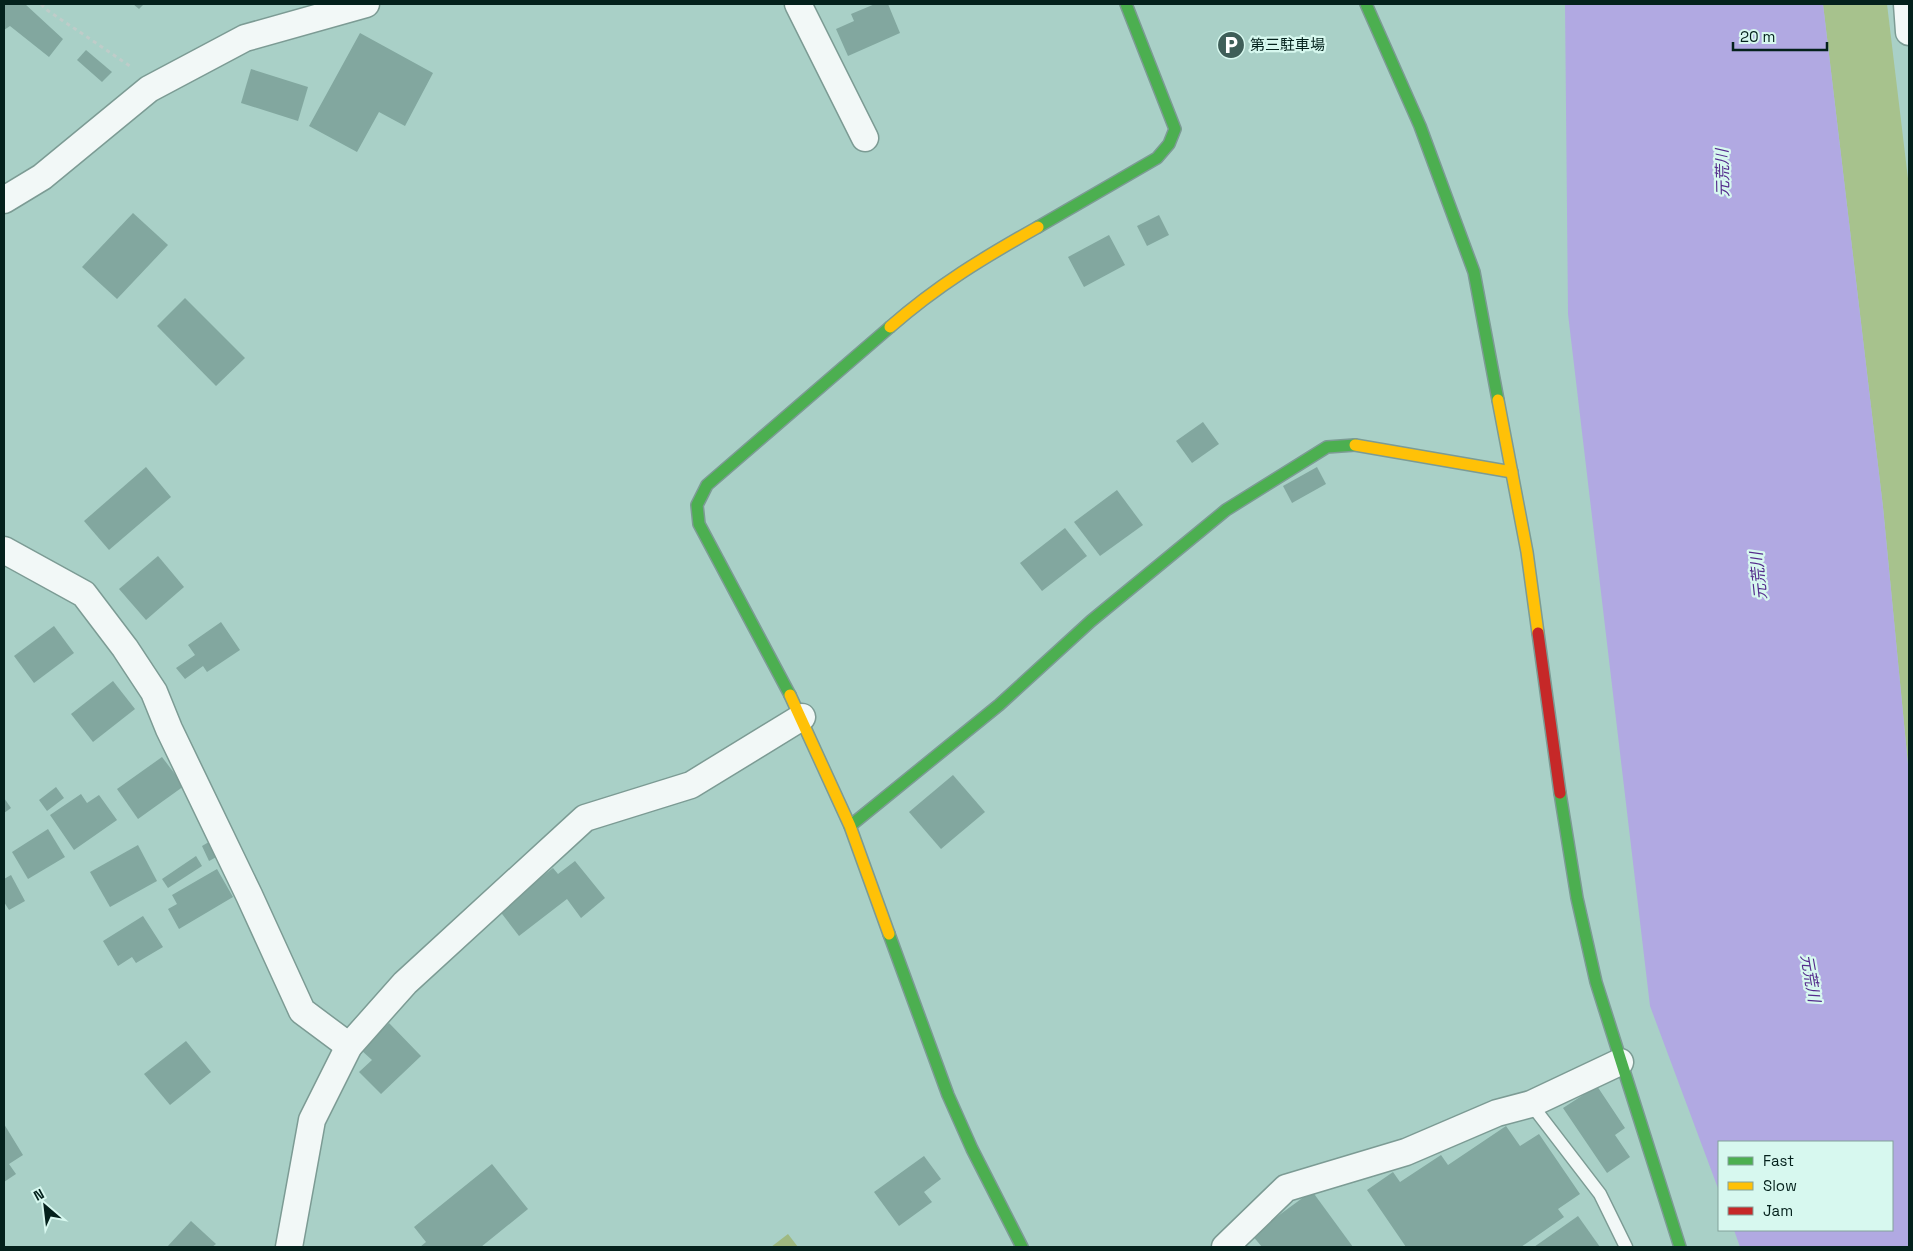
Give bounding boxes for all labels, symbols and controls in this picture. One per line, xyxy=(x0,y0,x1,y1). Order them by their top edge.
scale bar xyxy=(1733,20,1827,52)
text: 20 m xyxy=(1740,27,1775,46)
parking icon: 第三駐車場 xyxy=(1216,30,1246,60)
place label: 第三駐車場 xyxy=(1250,35,1325,54)
water label: 元荒川 xyxy=(1712,147,1733,197)
water label: 元荒川 xyxy=(1745,549,1771,601)
water label: 元荒川 xyxy=(1796,953,1825,1006)
legend xyxy=(1718,1141,1893,1231)
text: Fast xyxy=(1763,1151,1794,1170)
text: Slow xyxy=(1763,1176,1797,1195)
north arrow xyxy=(20,1181,70,1231)
text: N xyxy=(31,1184,47,1205)
text: Jam xyxy=(1763,1201,1793,1220)

